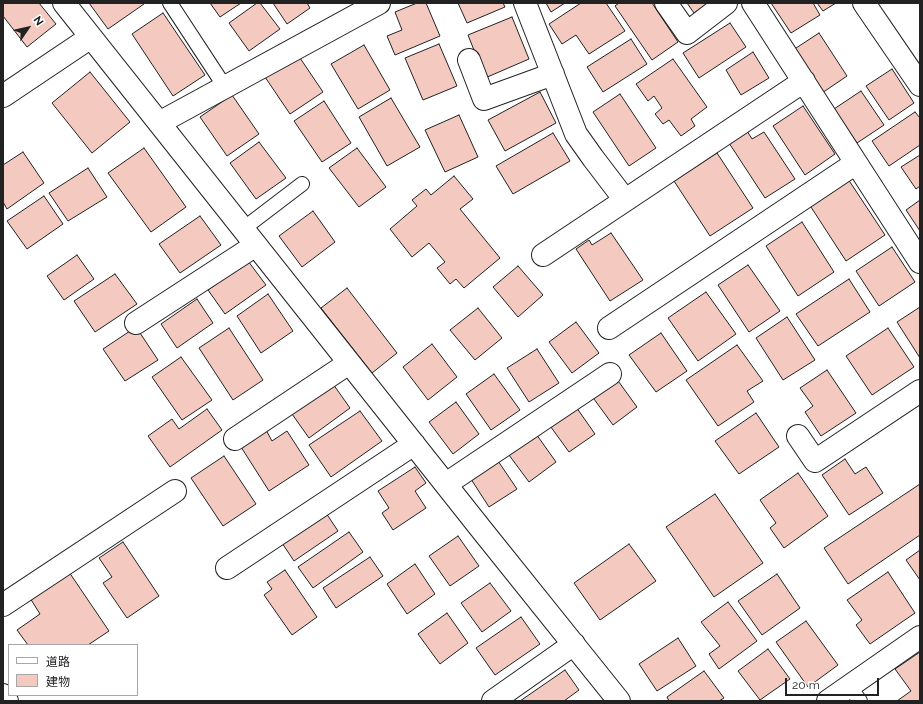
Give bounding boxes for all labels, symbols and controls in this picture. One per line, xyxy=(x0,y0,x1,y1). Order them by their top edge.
north arrow xyxy=(8,8,48,48)
text: N xyxy=(31,14,46,28)
legend xyxy=(8,644,138,696)
text: 道路 xyxy=(46,655,70,669)
scale bar xyxy=(787,670,881,696)
text: 建物 xyxy=(46,675,70,689)
text: 20 m xyxy=(792,678,820,692)

